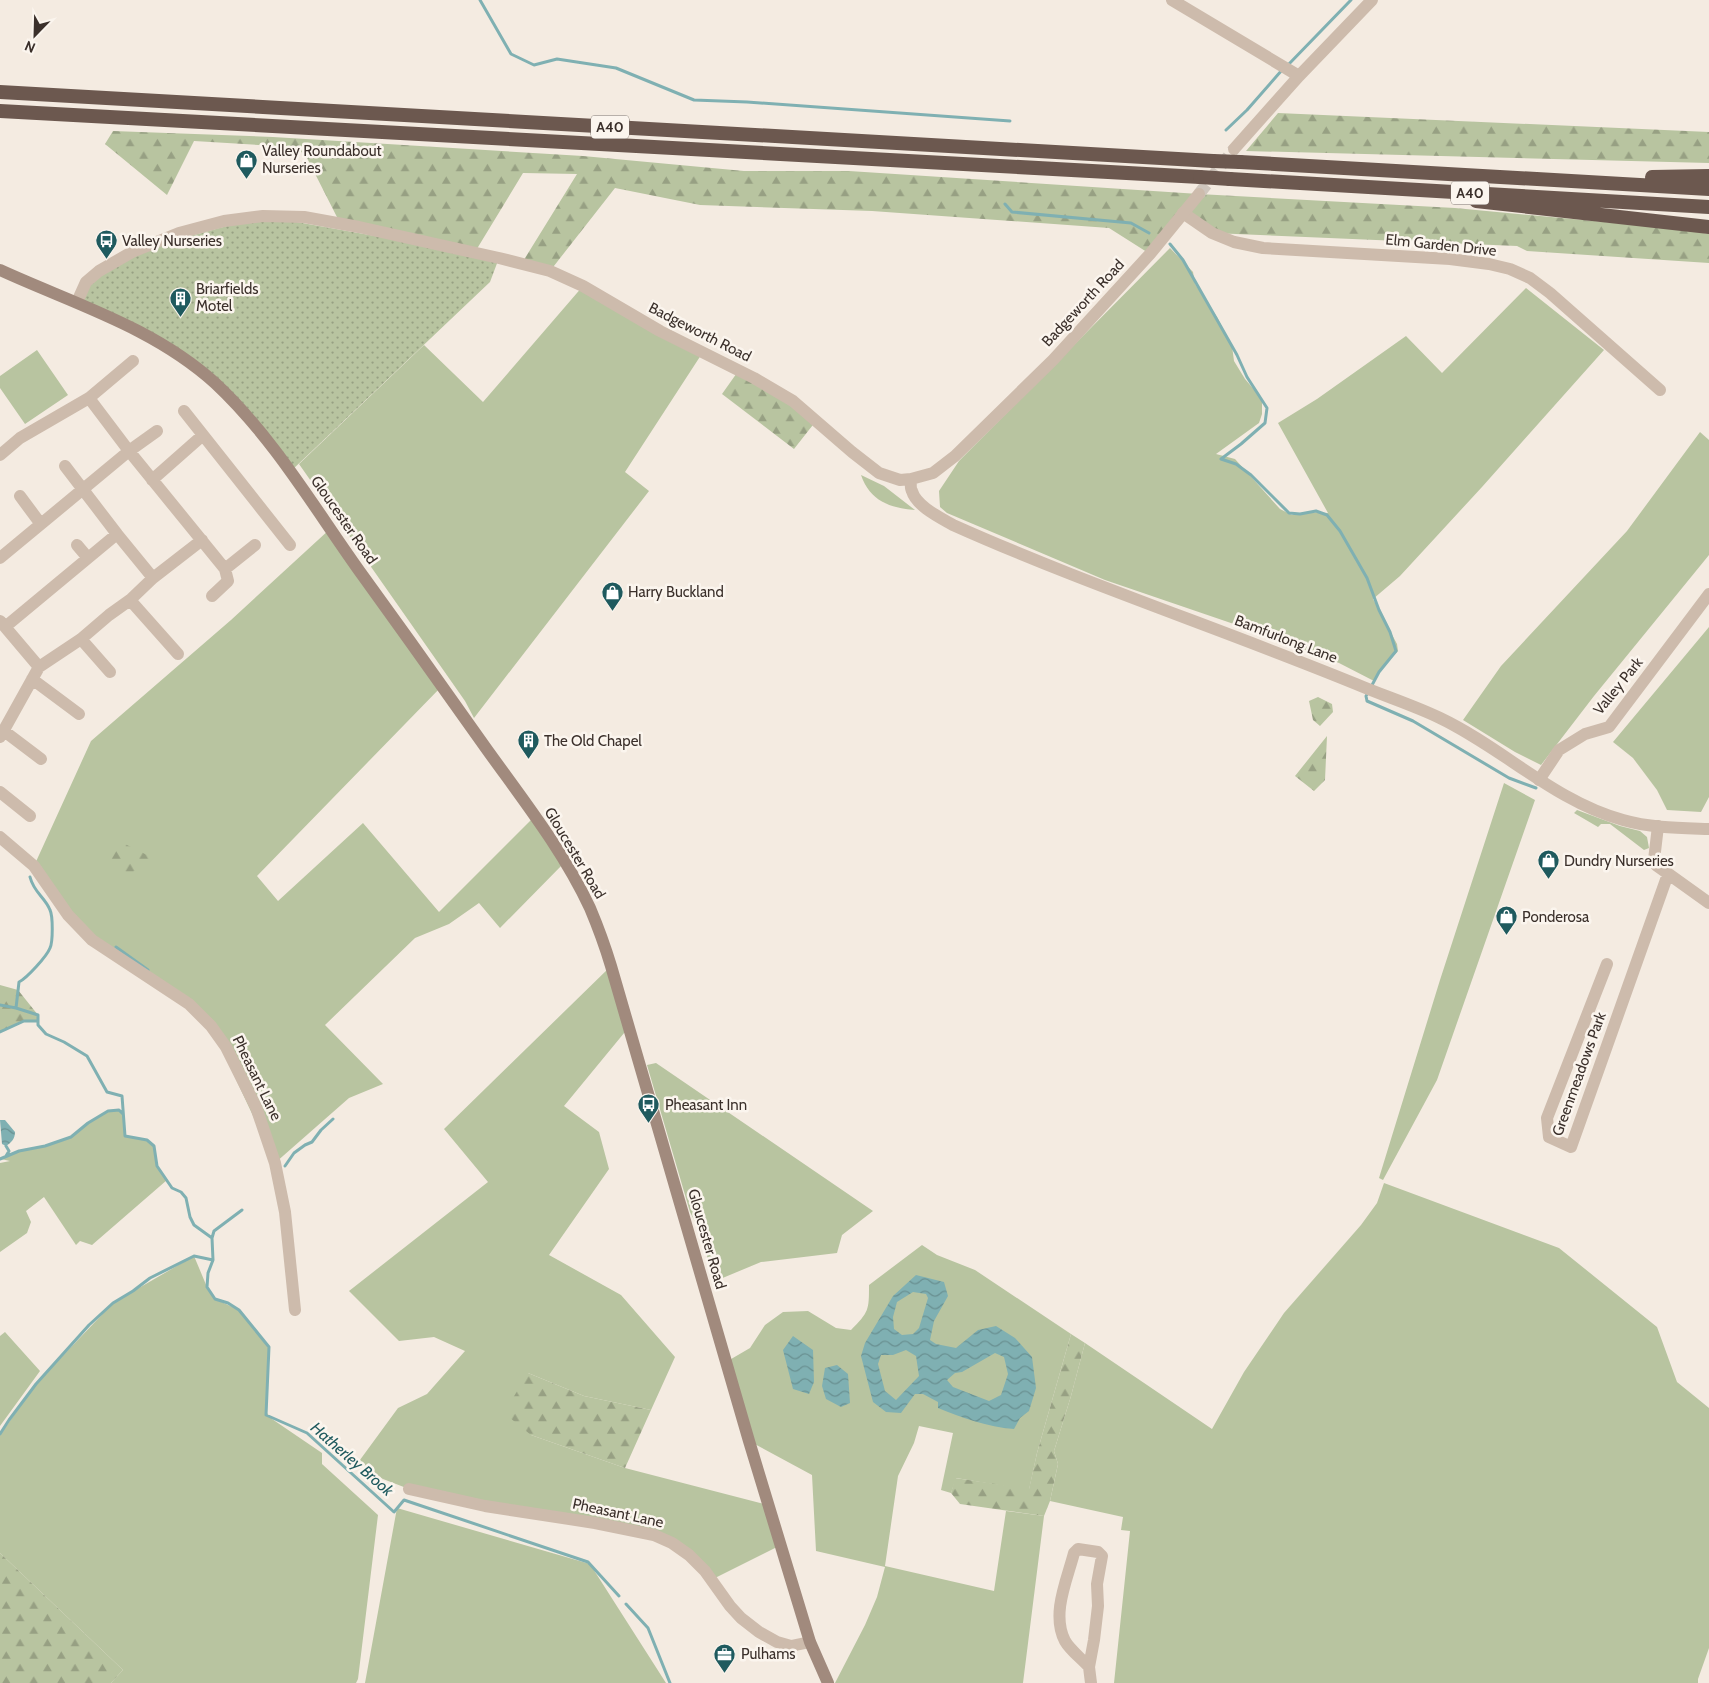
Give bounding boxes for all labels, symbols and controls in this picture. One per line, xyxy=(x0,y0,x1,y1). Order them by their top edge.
north arrow xyxy=(10,10,60,60)
text: N xyxy=(22,37,38,57)
road number: A40 xyxy=(591,115,629,138)
place label: Valley Roundabout Nurseries xyxy=(262,142,382,177)
shop icon: Valley Roundabout Nurseries xyxy=(234,148,258,179)
road number: A40 xyxy=(1451,182,1489,204)
bus stop icon: Valley Nurseries xyxy=(94,229,118,260)
street label: Elm Garden Drive xyxy=(1385,230,1498,260)
place label: Valley Nurseries xyxy=(122,232,222,250)
street label: Badgeworth Road xyxy=(1038,256,1128,350)
place label: Briarfields Motel xyxy=(196,280,259,315)
building icon: Briarfields Motel xyxy=(168,286,192,317)
street label: Badgeworth Road xyxy=(646,298,754,366)
street label: Gloucester Road xyxy=(307,472,381,568)
shop icon: Harry Buckland xyxy=(600,580,624,611)
place label: Harry Buckland xyxy=(628,583,724,601)
street label: Bamfurlong Lane xyxy=(1232,611,1340,667)
street label: Valley Park xyxy=(1590,654,1647,718)
building icon: The Old Chapel xyxy=(516,729,540,760)
place label: The Old Chapel xyxy=(544,732,642,750)
street label: Gloucester Road xyxy=(541,804,609,902)
shop icon: Dundry Nurseries xyxy=(1536,849,1560,880)
place label: Dundry Nurseries xyxy=(1564,852,1674,870)
shop icon: Ponderosa xyxy=(1494,905,1518,936)
place label: Ponderosa xyxy=(1522,908,1590,926)
street label: Greenmeadows Park xyxy=(1548,1009,1610,1138)
street label: Pheasant Lane xyxy=(229,1033,285,1124)
bus stop icon: Pheasant Inn xyxy=(637,1093,661,1124)
place label: Pheasant Inn xyxy=(665,1096,747,1114)
street label: Gloucester Road xyxy=(684,1187,730,1291)
water label: Hatherley Brook xyxy=(307,1418,398,1501)
street label: Pheasant Lane xyxy=(571,1495,665,1531)
office icon: Pulhams xyxy=(713,1642,737,1673)
place label: Pulhams xyxy=(741,1645,796,1663)

